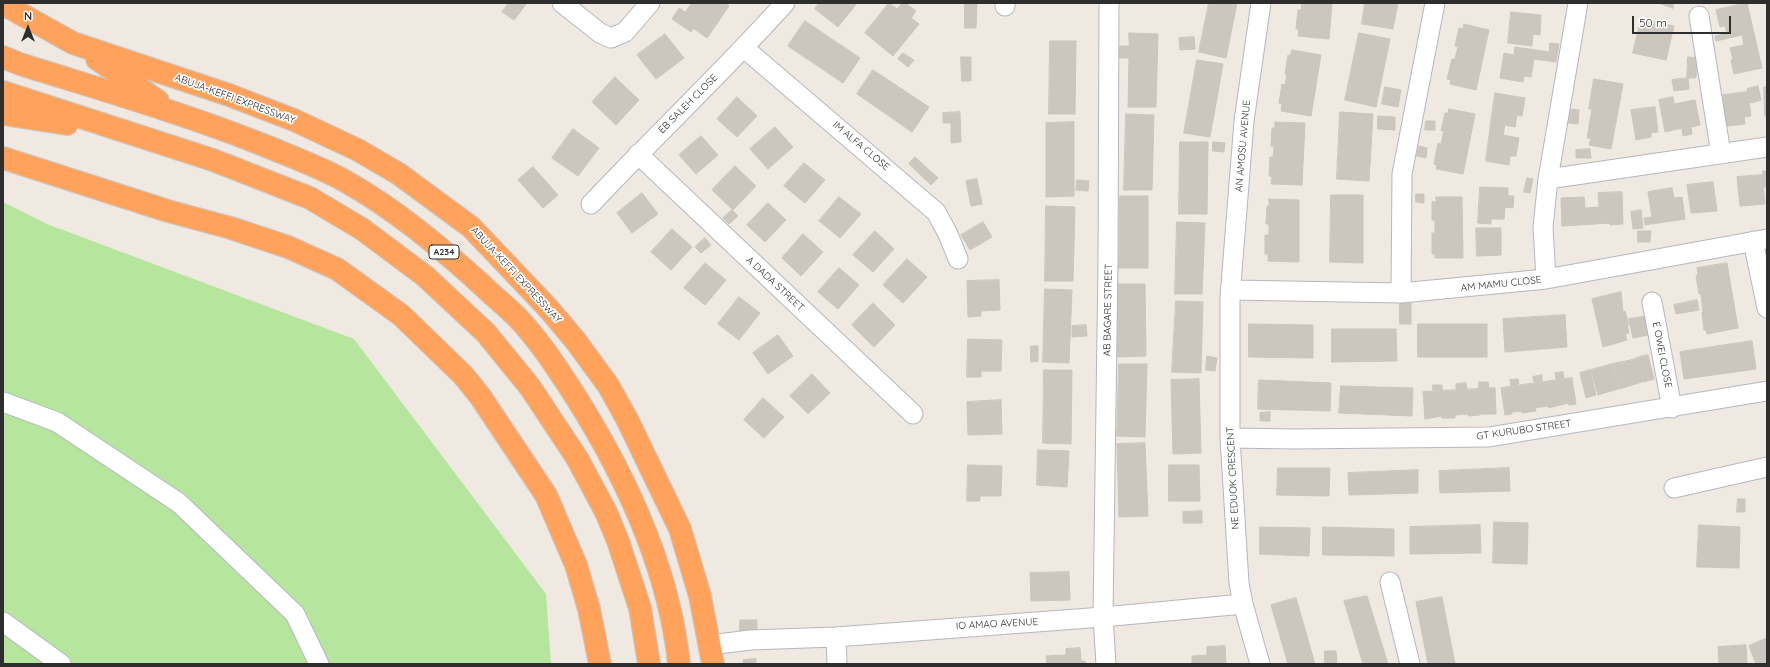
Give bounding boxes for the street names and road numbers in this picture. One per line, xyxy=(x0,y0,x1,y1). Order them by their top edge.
street label: ABUJA-KEFFI EXPRESSWAY xyxy=(173,72,297,126)
street label: EB SALEH CLOSE xyxy=(656,72,720,136)
street label: AN AMOSU AVENUE xyxy=(1233,99,1253,193)
street label: IM ALFA CLOSE xyxy=(830,119,892,173)
street label: ABUJA-KEFFI EXPRESSWAY xyxy=(468,224,564,326)
road number: A234 xyxy=(429,245,459,259)
street label: A DADA STREET xyxy=(744,254,806,314)
street label: AB BAGARE STREET xyxy=(1101,263,1115,357)
street label: AM MAMU CLOSE xyxy=(1460,274,1542,294)
street label: E OWEI CLOSE xyxy=(1650,321,1674,389)
street label: GT KURUBO STREET xyxy=(1476,417,1572,443)
street label: NE EDUOK CRESCENT xyxy=(1224,426,1242,530)
street label: IO AMAO AVENUE xyxy=(956,616,1038,632)

